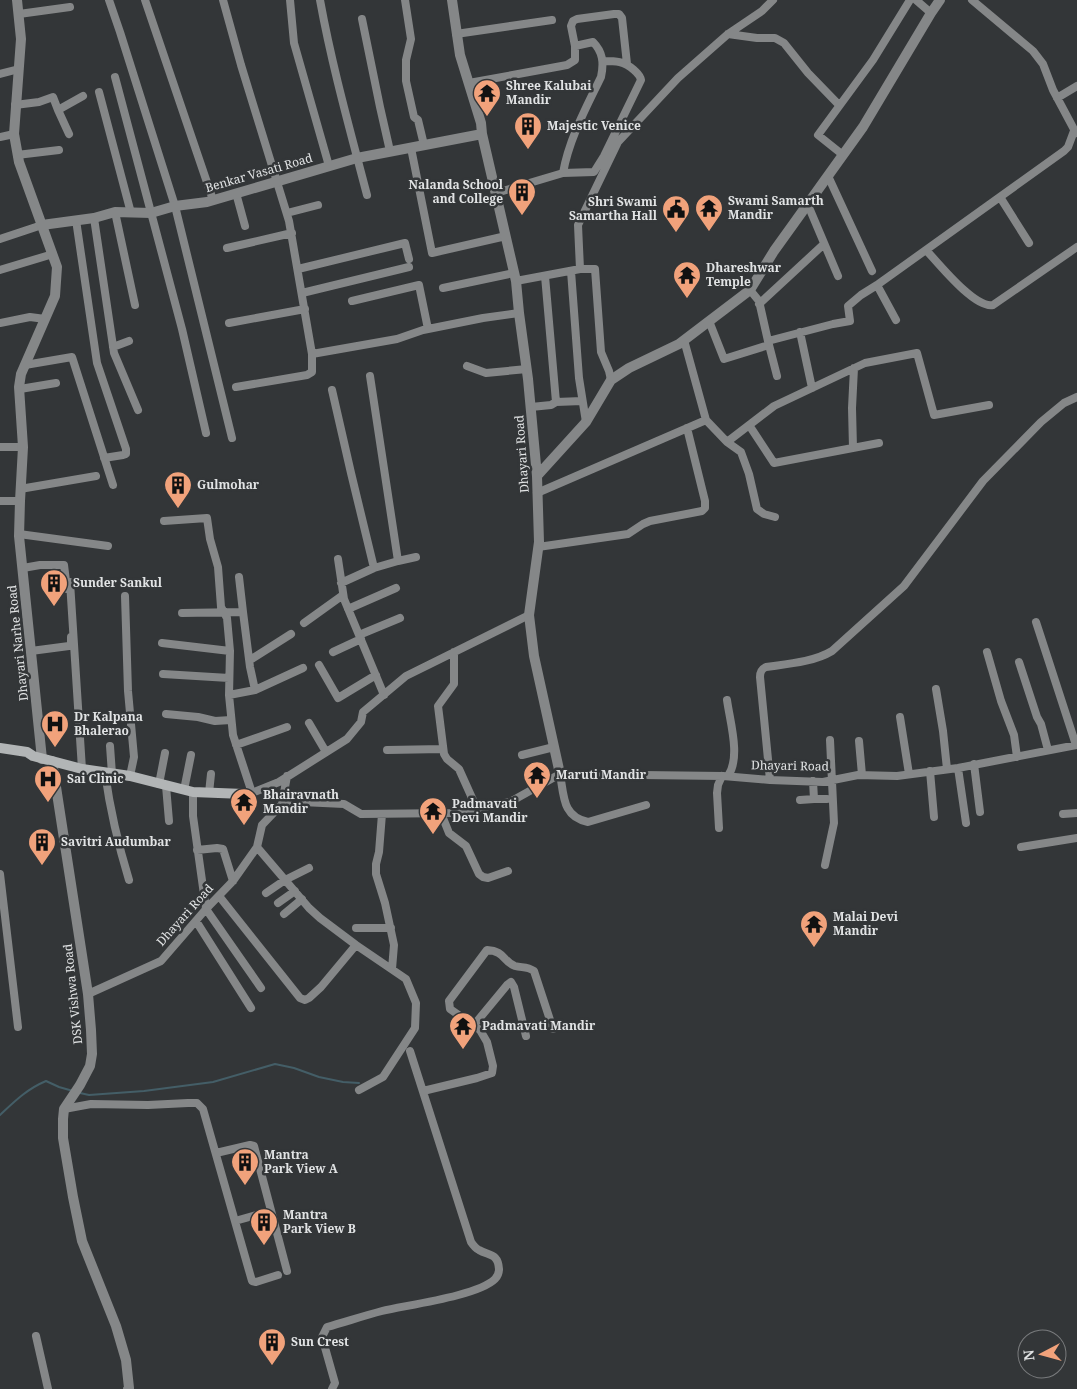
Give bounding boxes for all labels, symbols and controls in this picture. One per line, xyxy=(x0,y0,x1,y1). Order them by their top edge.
place label: Shree Kalubai Mandir xyxy=(506,77,592,108)
temple icon: Shree Kalubai Mandir xyxy=(472,78,502,117)
building icon: Majestic Venice xyxy=(513,111,543,150)
place label: Majestic Venice xyxy=(547,117,641,134)
street label: Benkar Vasati Road xyxy=(203,149,315,196)
place label: Nalanda School and College xyxy=(409,176,504,207)
building icon: Nalanda School and College xyxy=(507,177,537,216)
place label: Swami Samarth Mandir xyxy=(728,192,824,223)
place label: Shri Swami Samartha Hall xyxy=(569,193,658,224)
temple icon: Swami Samarth Mandir xyxy=(694,193,724,232)
public building icon: Shri Swami Samartha Hall xyxy=(661,194,691,233)
place label: Dhareshwar Temple xyxy=(706,259,782,290)
temple icon: Dhareshwar Temple xyxy=(672,260,702,299)
street label: Dhayari Road xyxy=(510,414,533,494)
building icon: Gulmohar xyxy=(163,470,193,509)
place label: Gulmohar xyxy=(197,476,260,493)
building icon: Sunder Sankul xyxy=(39,568,69,607)
place label: Sunder Sankul xyxy=(73,574,163,591)
street label: Dhayari Narhe Road xyxy=(3,584,32,702)
place label: Dr Kalpana Bhalerao xyxy=(74,708,143,739)
hospital icon: Dr Kalpana Bhalerao xyxy=(40,709,70,748)
street label: Dhayari Road xyxy=(751,756,830,775)
temple icon: Maruti Mandir xyxy=(522,760,552,799)
hospital icon: Sai Clinic xyxy=(33,764,63,803)
place label: Maruti Mandir xyxy=(556,766,647,783)
place label: Sai Clinic xyxy=(67,770,124,787)
place label: Bhairavnath Mandir xyxy=(263,786,339,817)
temple icon: Bhairavnath Mandir xyxy=(229,787,259,826)
place label: Padmavati Devi Mandir xyxy=(452,795,528,826)
temple icon: Padmavati Devi Mandir xyxy=(418,796,448,835)
building icon: Savitri Audumbar xyxy=(27,827,57,866)
place label: Savitri Audumbar xyxy=(61,833,172,850)
street label: Dhayari Road xyxy=(152,880,217,949)
place label: Malai Devi Mandir xyxy=(833,908,899,939)
temple icon: Malai Devi Mandir xyxy=(799,909,829,948)
street label: DSK Vishwa Road xyxy=(59,942,86,1045)
temple icon: Padmavati Mandir xyxy=(448,1011,478,1050)
place label: Padmavati Mandir xyxy=(482,1017,596,1034)
place label: Mantra Park View A xyxy=(264,1146,339,1177)
building icon: Mantra Park View A xyxy=(230,1147,260,1186)
place label: Mantra Park View B xyxy=(283,1206,356,1237)
building icon: Mantra Park View B xyxy=(249,1207,279,1246)
building icon: Sun Crest xyxy=(257,1327,287,1366)
north arrow xyxy=(1017,1329,1067,1379)
place label: Sun Crest xyxy=(291,1333,349,1350)
text: N xyxy=(1019,1349,1039,1362)

